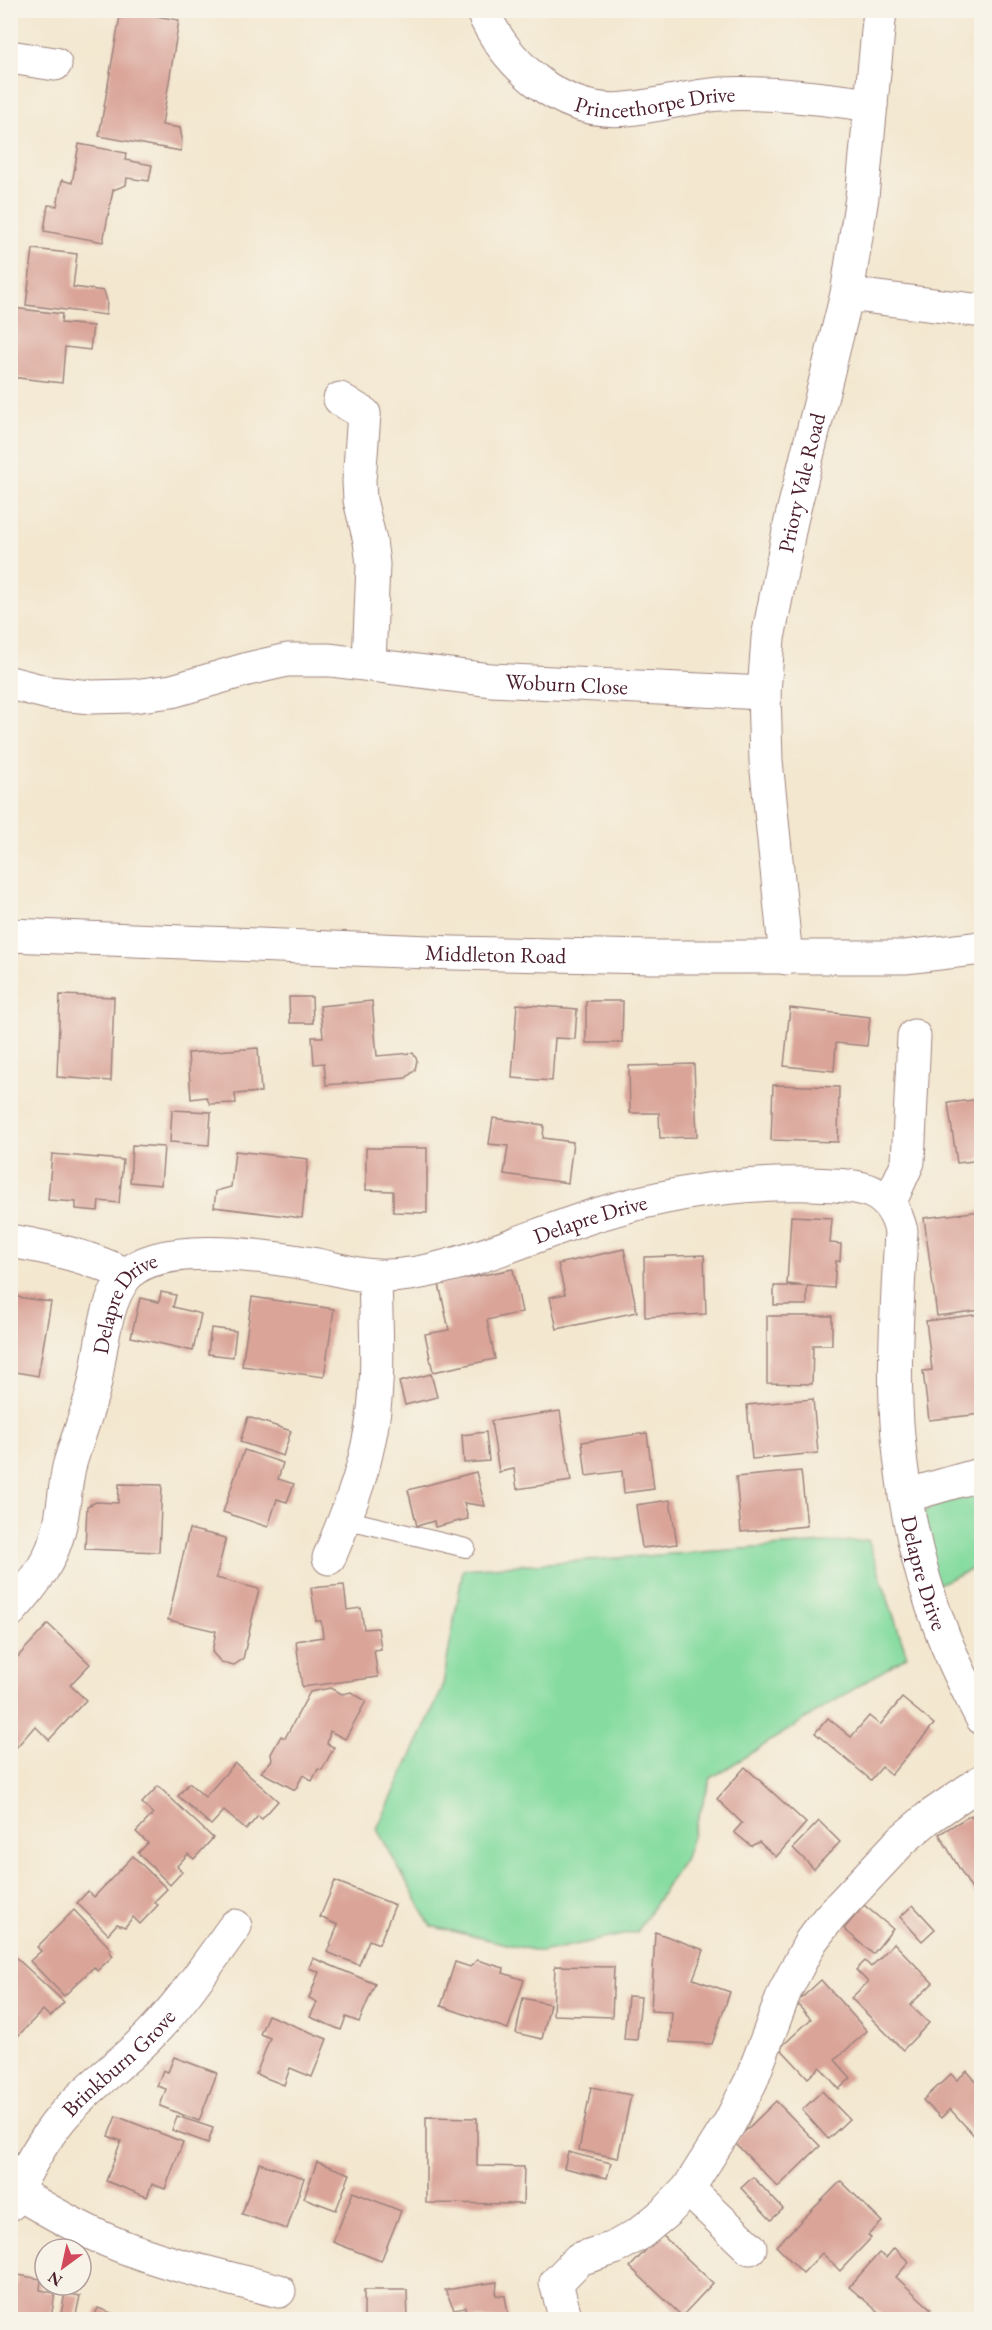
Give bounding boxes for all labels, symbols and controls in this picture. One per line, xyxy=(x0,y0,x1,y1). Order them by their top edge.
street label: Princethorpe Drive xyxy=(571,79,736,124)
street label: Priory Vale Road xyxy=(771,409,832,555)
street label: Woburn Close xyxy=(505,666,629,701)
street label: Middleton Road xyxy=(424,937,567,970)
street label: Delapre Drive xyxy=(529,1187,650,1250)
street label: Delapre Drive xyxy=(85,1245,161,1356)
street label: Delapre Drive xyxy=(895,1513,954,1635)
street label: Brinkburn Grove xyxy=(55,2002,182,2123)
north arrow xyxy=(33,2237,93,2297)
text: N xyxy=(44,2267,66,2291)

